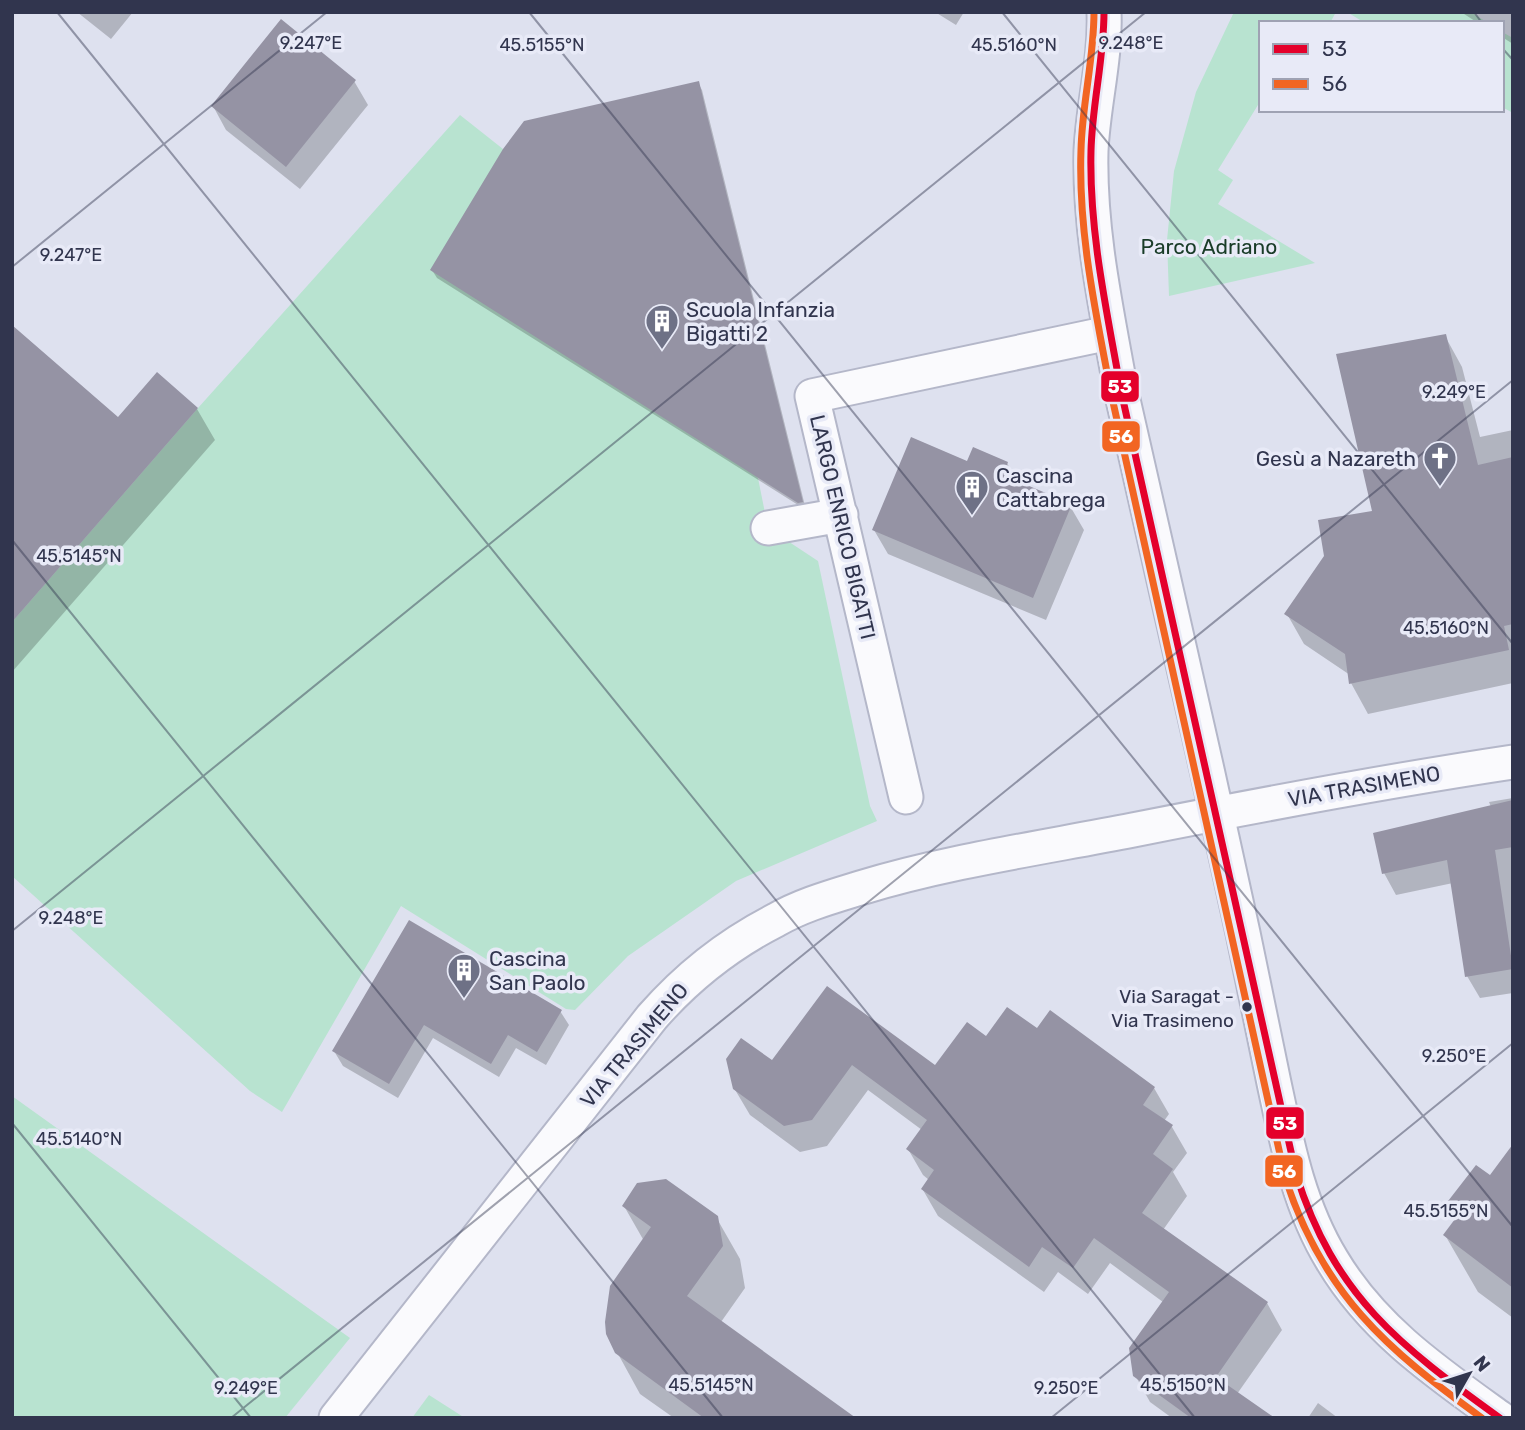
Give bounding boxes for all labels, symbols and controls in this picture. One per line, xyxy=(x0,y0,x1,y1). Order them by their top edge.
legend xyxy=(1259,21,1504,112)
text: 9.247°E xyxy=(280,32,342,54)
text: 9.248°E xyxy=(1099,32,1163,54)
text: 45.5155°N xyxy=(499,34,585,56)
text: 45.5160°N xyxy=(971,34,1057,56)
text: 53 xyxy=(1322,36,1347,61)
text: 56 xyxy=(1322,71,1347,96)
park label: Parco Adriano xyxy=(1141,234,1277,259)
text: 9.247°E xyxy=(40,244,102,266)
place label: Scuola Infanzia Bigatti 2 xyxy=(686,297,835,346)
building icon: Scuola Infanzia Bigatti 2 xyxy=(643,302,681,351)
line badge: 53 xyxy=(1100,370,1140,403)
text: 53 xyxy=(1108,375,1132,398)
text: 9.249°E xyxy=(1422,381,1486,403)
street label: LARGO ENRICO BIGATTI xyxy=(805,412,881,642)
line badge: 56 xyxy=(1101,420,1141,453)
text: 56 xyxy=(1109,425,1133,448)
church icon: Gesù a Nazareth xyxy=(1421,439,1459,488)
place label: Gesù a Nazareth xyxy=(1256,446,1416,471)
place label: Cascina Cattabrega xyxy=(996,463,1106,512)
building icon: Cascina Cattabrega xyxy=(953,468,991,517)
text: 45.5145°N xyxy=(36,545,122,567)
text: 45.5160°N xyxy=(1403,617,1489,639)
street label: VIA TRASIMENO xyxy=(1286,760,1442,812)
text: 9.248°E xyxy=(39,907,103,929)
place label: Cascina San Paolo xyxy=(489,946,586,995)
building icon: Cascina San Paolo xyxy=(445,951,483,1000)
street label: VIA TRASIMENO xyxy=(575,978,693,1112)
place label: Via Saragat - Via Trasimeno xyxy=(1111,985,1234,1032)
marker: Via Saragat - Via Trasimeno xyxy=(1240,1000,1254,1014)
text: 9.250°E xyxy=(1422,1045,1486,1067)
line badge: 53 xyxy=(1265,1106,1305,1140)
text: 53 xyxy=(1273,1112,1297,1135)
text: 45.5140°N xyxy=(36,1128,122,1150)
line badge: 56 xyxy=(1264,1154,1304,1188)
text: 56 xyxy=(1272,1160,1296,1183)
text: 45.5155°N xyxy=(1403,1200,1489,1222)
north arrow xyxy=(1434,1339,1504,1409)
text: N xyxy=(1469,1351,1495,1376)
text: 45.5145°N xyxy=(668,1374,754,1396)
text: 45.5150°N xyxy=(1140,1374,1226,1396)
text: 9.249°E xyxy=(214,1377,278,1399)
text: 9.250°E xyxy=(1034,1377,1098,1399)

